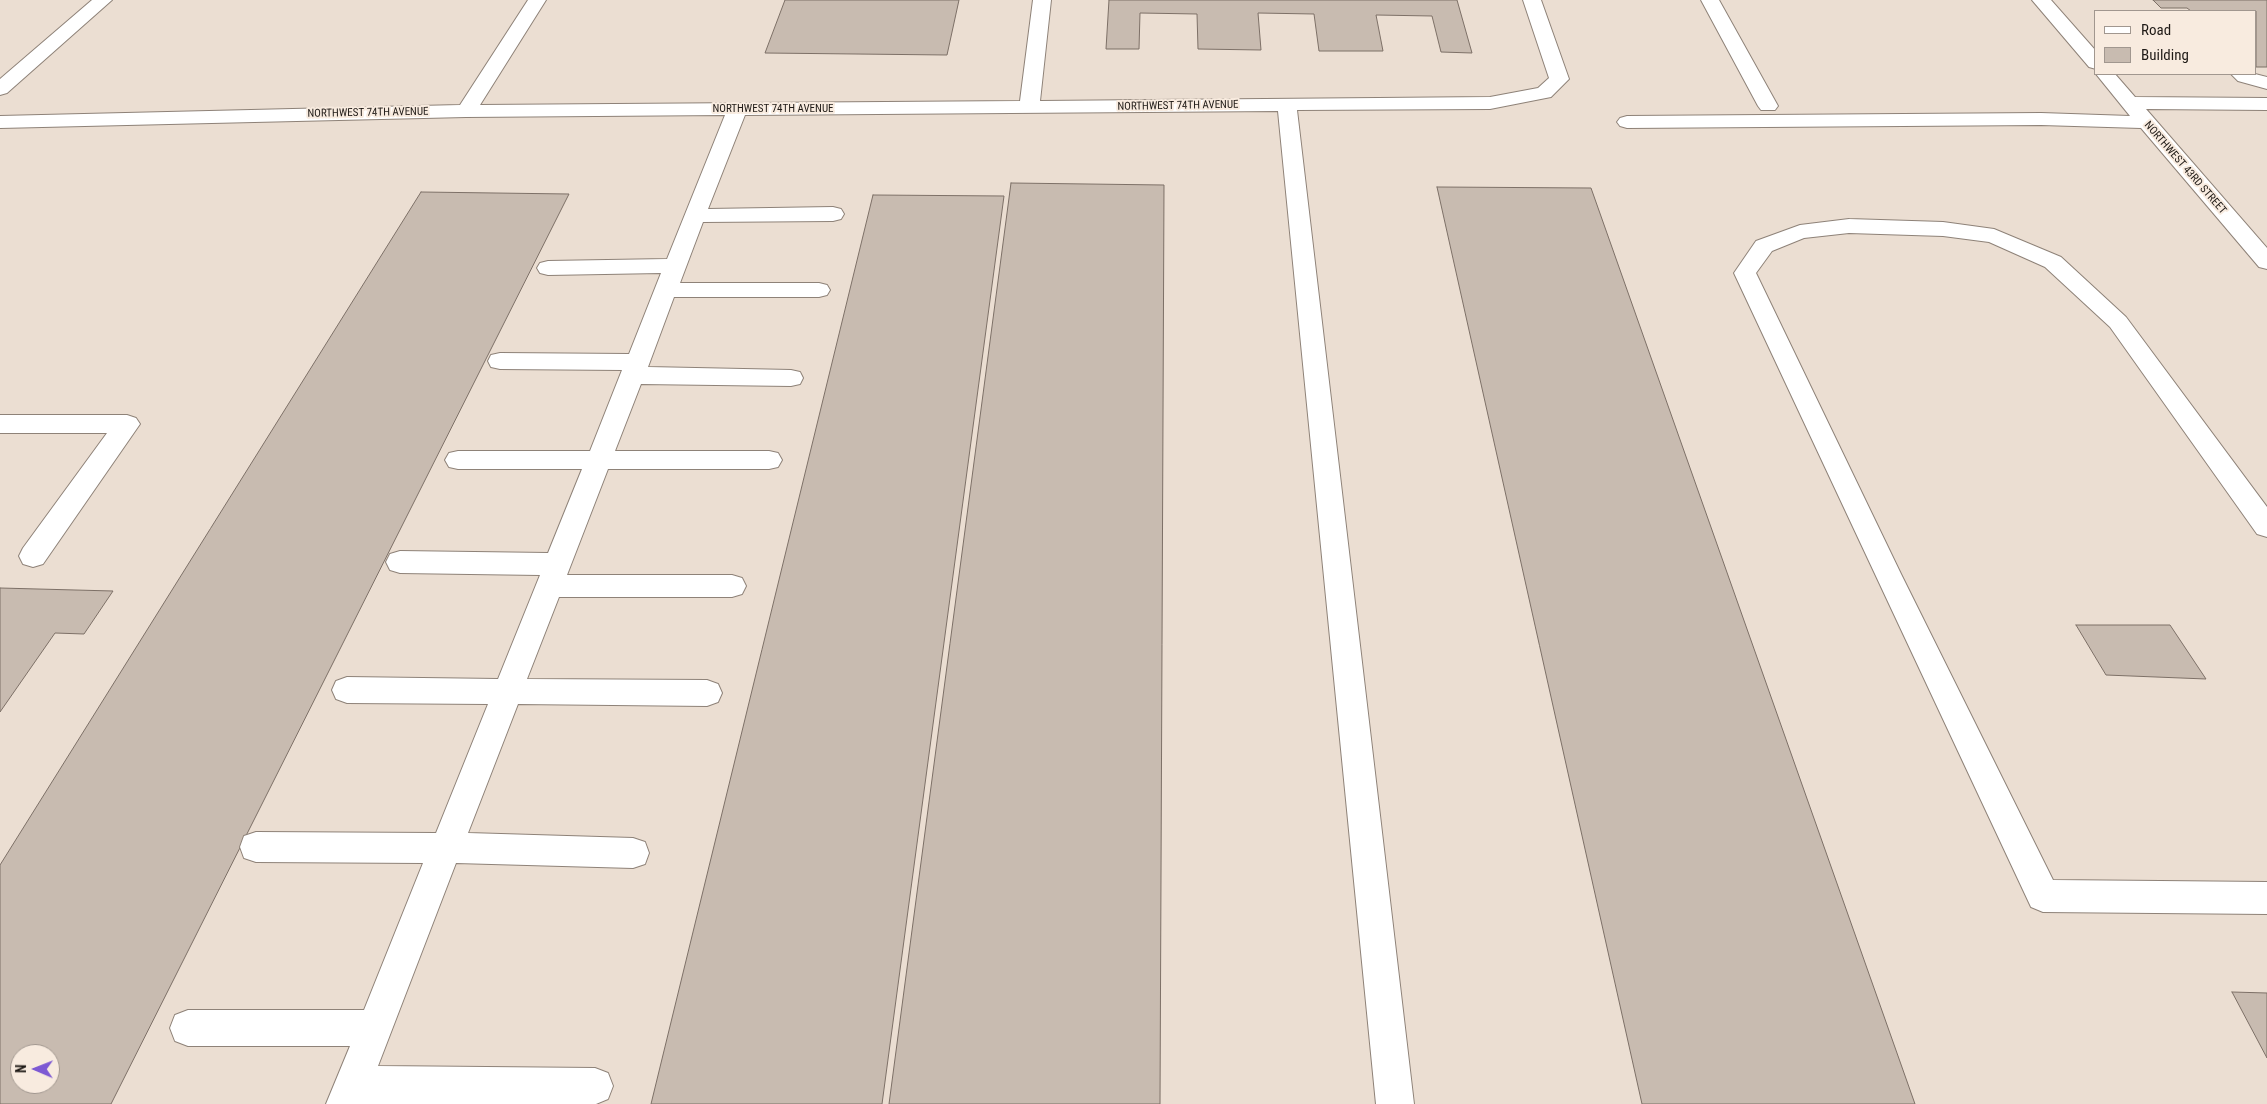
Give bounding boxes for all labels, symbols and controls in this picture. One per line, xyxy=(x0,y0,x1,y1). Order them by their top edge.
legend xyxy=(2094,10,2257,75)
text: Road xyxy=(2141,21,2171,39)
text: Building xyxy=(2141,46,2189,64)
street label: NORTHWEST 74TH AVENUE xyxy=(1117,98,1239,114)
street label: NORTHWEST 74TH AVENUE xyxy=(712,102,834,116)
street label: NORTHWEST 74TH AVENUE xyxy=(307,105,429,121)
street label: NORTHWEST 43RD STREET xyxy=(2141,119,2229,217)
north arrow xyxy=(10,1044,60,1094)
text: N xyxy=(13,1064,29,1073)

